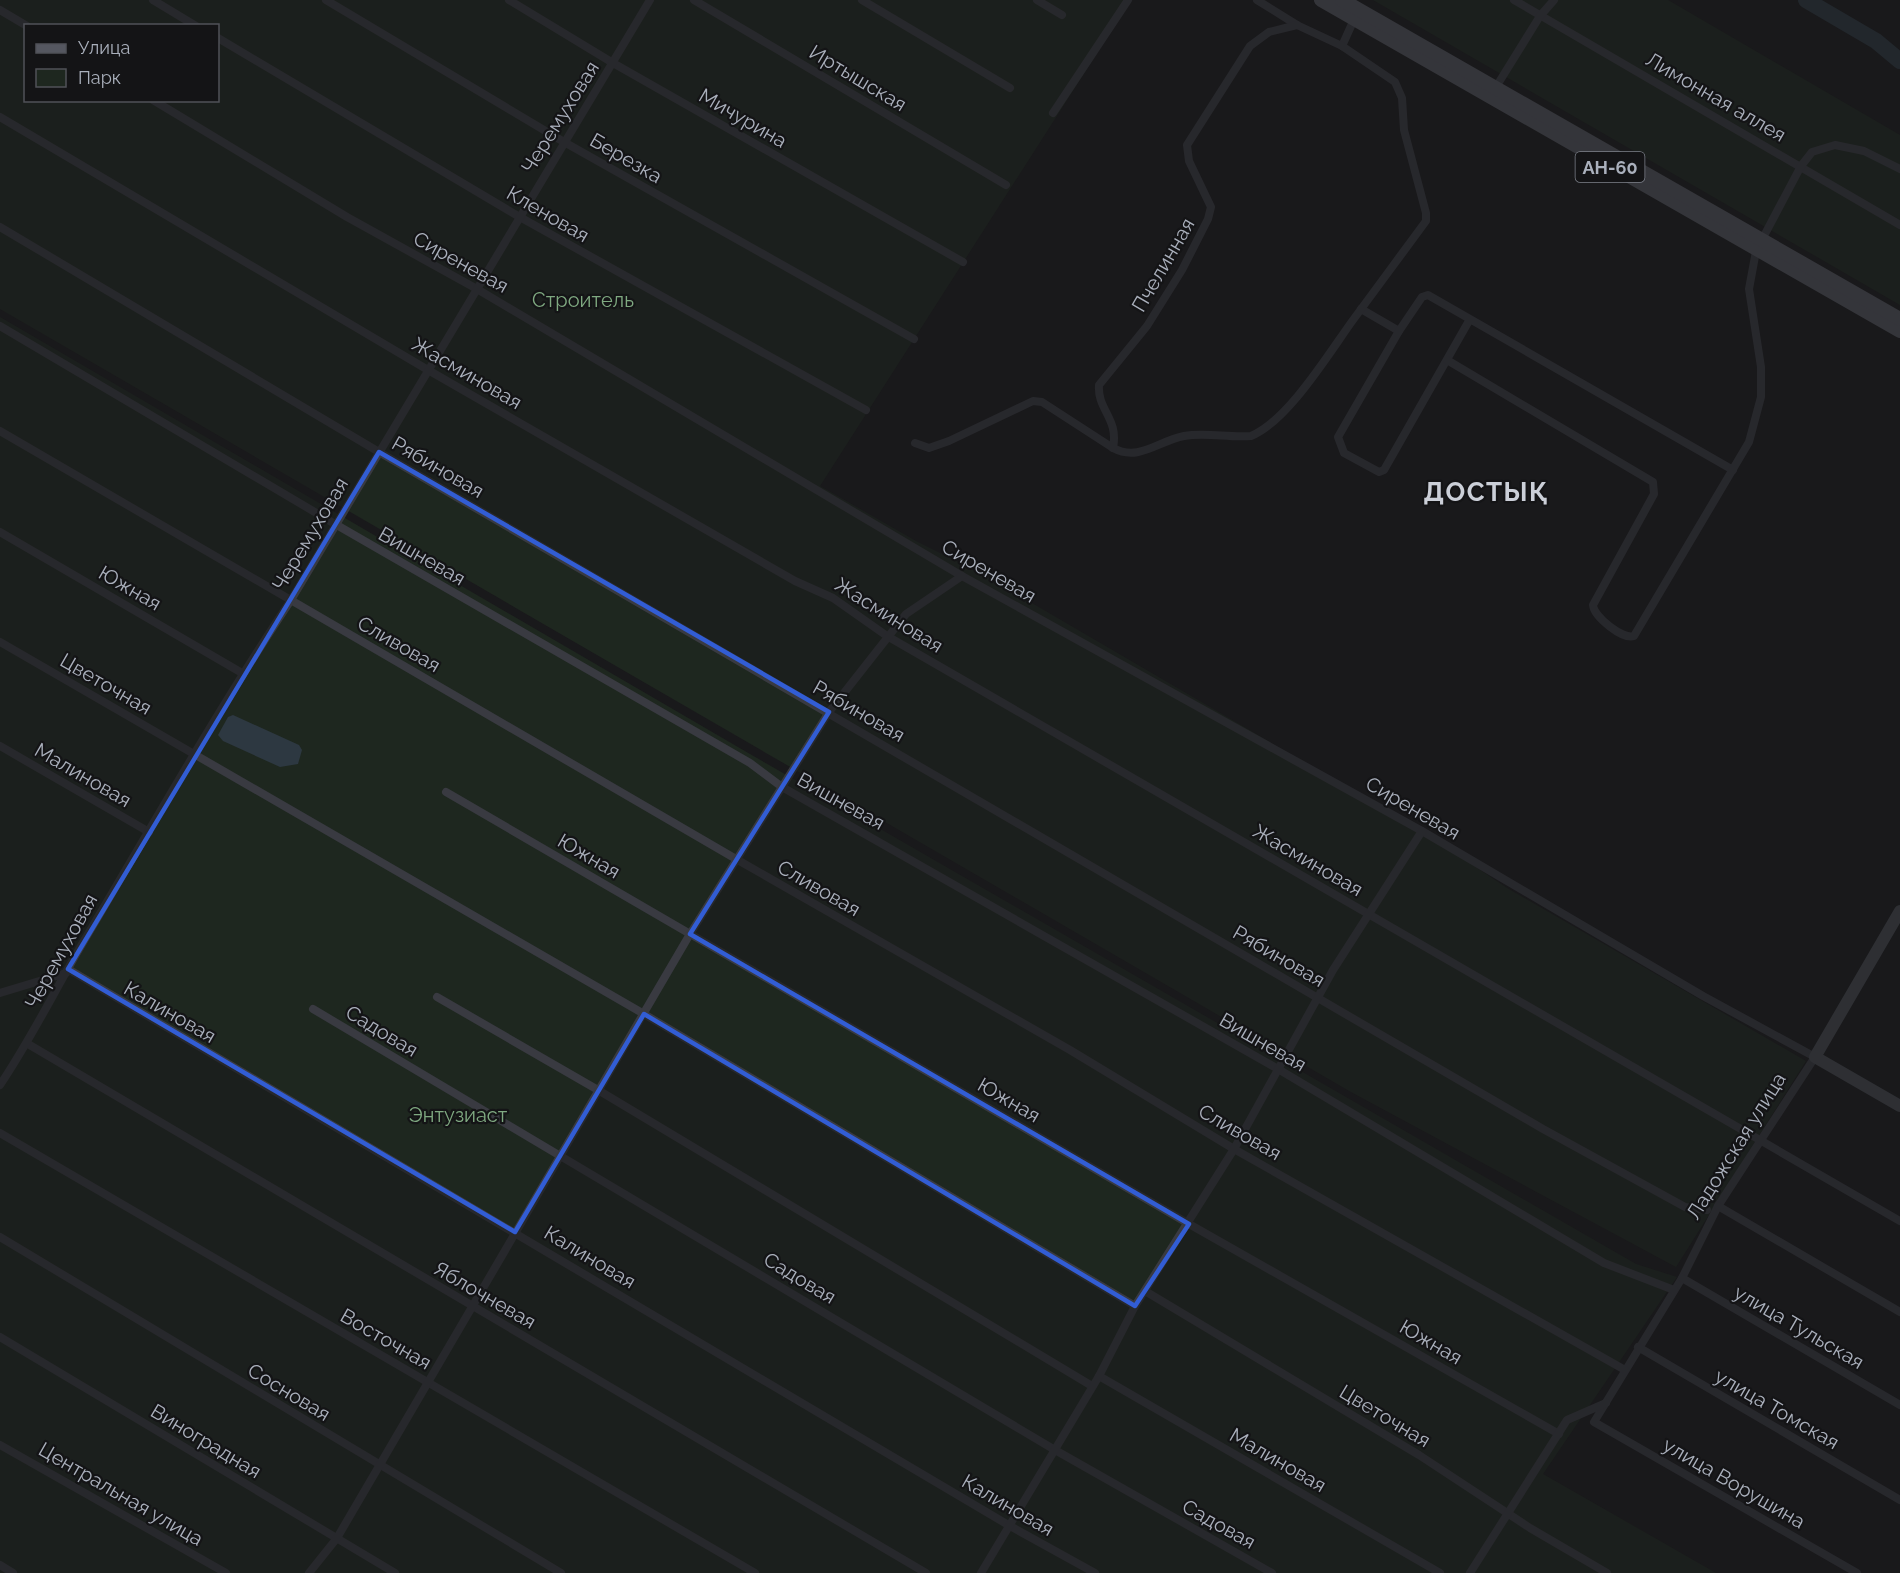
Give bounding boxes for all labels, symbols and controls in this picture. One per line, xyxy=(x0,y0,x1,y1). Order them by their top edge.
legend xyxy=(24,24,219,102)
text: Улица xyxy=(78,37,130,58)
street label: Иртышская xyxy=(805,40,911,116)
street label: Лимонная аллея xyxy=(1642,47,1790,147)
street label: Черемуховая xyxy=(516,57,604,177)
text: Парк xyxy=(78,67,121,88)
street label: Мичурина xyxy=(695,83,791,153)
street label: Березка xyxy=(586,128,666,188)
road number: АН-60 xyxy=(1576,152,1644,182)
street label: Кленовая xyxy=(502,181,594,247)
street label: Пчелинная xyxy=(1127,214,1199,316)
street label: Сиреневая xyxy=(409,226,513,298)
park label: Строитель xyxy=(532,288,634,312)
street label: Жасминовая xyxy=(408,332,526,414)
street label: Рябиновая xyxy=(388,431,488,503)
street label: Черемуховая xyxy=(267,473,353,595)
district label: ДОСТЫҚ xyxy=(1423,477,1549,507)
street label: Вишневая xyxy=(374,521,470,591)
street label: Сиреневая xyxy=(938,534,1040,608)
street label: Южная xyxy=(94,561,166,615)
street label: Жасминовая xyxy=(830,572,948,658)
street label: Сливовая xyxy=(353,611,445,677)
street label: Цветочная xyxy=(56,648,156,720)
street label: Рябиновая xyxy=(809,675,909,747)
street label: Малиновая xyxy=(31,738,135,812)
street label: Вишневая xyxy=(793,767,889,835)
street label: Сиреневая xyxy=(1362,771,1464,845)
street label: Жасминовая xyxy=(1249,819,1367,901)
street label: Южная xyxy=(553,829,625,883)
street label: Сливовая xyxy=(773,855,865,921)
street label: Черемуховая xyxy=(20,889,102,1013)
street label: Рябиновая xyxy=(1229,920,1329,992)
street label: Калиновая xyxy=(120,976,220,1048)
street label: Садовая xyxy=(341,1000,423,1062)
street label: Вишневая xyxy=(1215,1007,1311,1077)
street label: Ладожская улица xyxy=(1681,1068,1791,1224)
street label: Южная xyxy=(973,1073,1045,1127)
street label: Сливовая xyxy=(1194,1099,1286,1165)
park label: Энтузиаст xyxy=(409,1103,508,1127)
street label: Калиновая xyxy=(540,1220,640,1294)
street label: Садовая xyxy=(759,1247,841,1309)
street label: Яблочневая xyxy=(430,1256,540,1334)
street label: улица Тульская xyxy=(1730,1280,1868,1374)
street label: Восточная xyxy=(336,1303,436,1375)
street label: Южная xyxy=(1395,1315,1467,1369)
street label: Сосновая xyxy=(243,1358,335,1426)
street label: улица Томская xyxy=(1711,1364,1843,1454)
street label: Цветочная xyxy=(1335,1380,1435,1452)
street label: Виноградная xyxy=(146,1399,266,1483)
street label: Малиновая xyxy=(1226,1423,1330,1497)
street label: улица Ворушина xyxy=(1659,1433,1809,1533)
street label: Центральная улица xyxy=(34,1437,208,1551)
street label: Калиновая xyxy=(958,1469,1058,1541)
street label: Садовая xyxy=(1178,1494,1260,1554)

